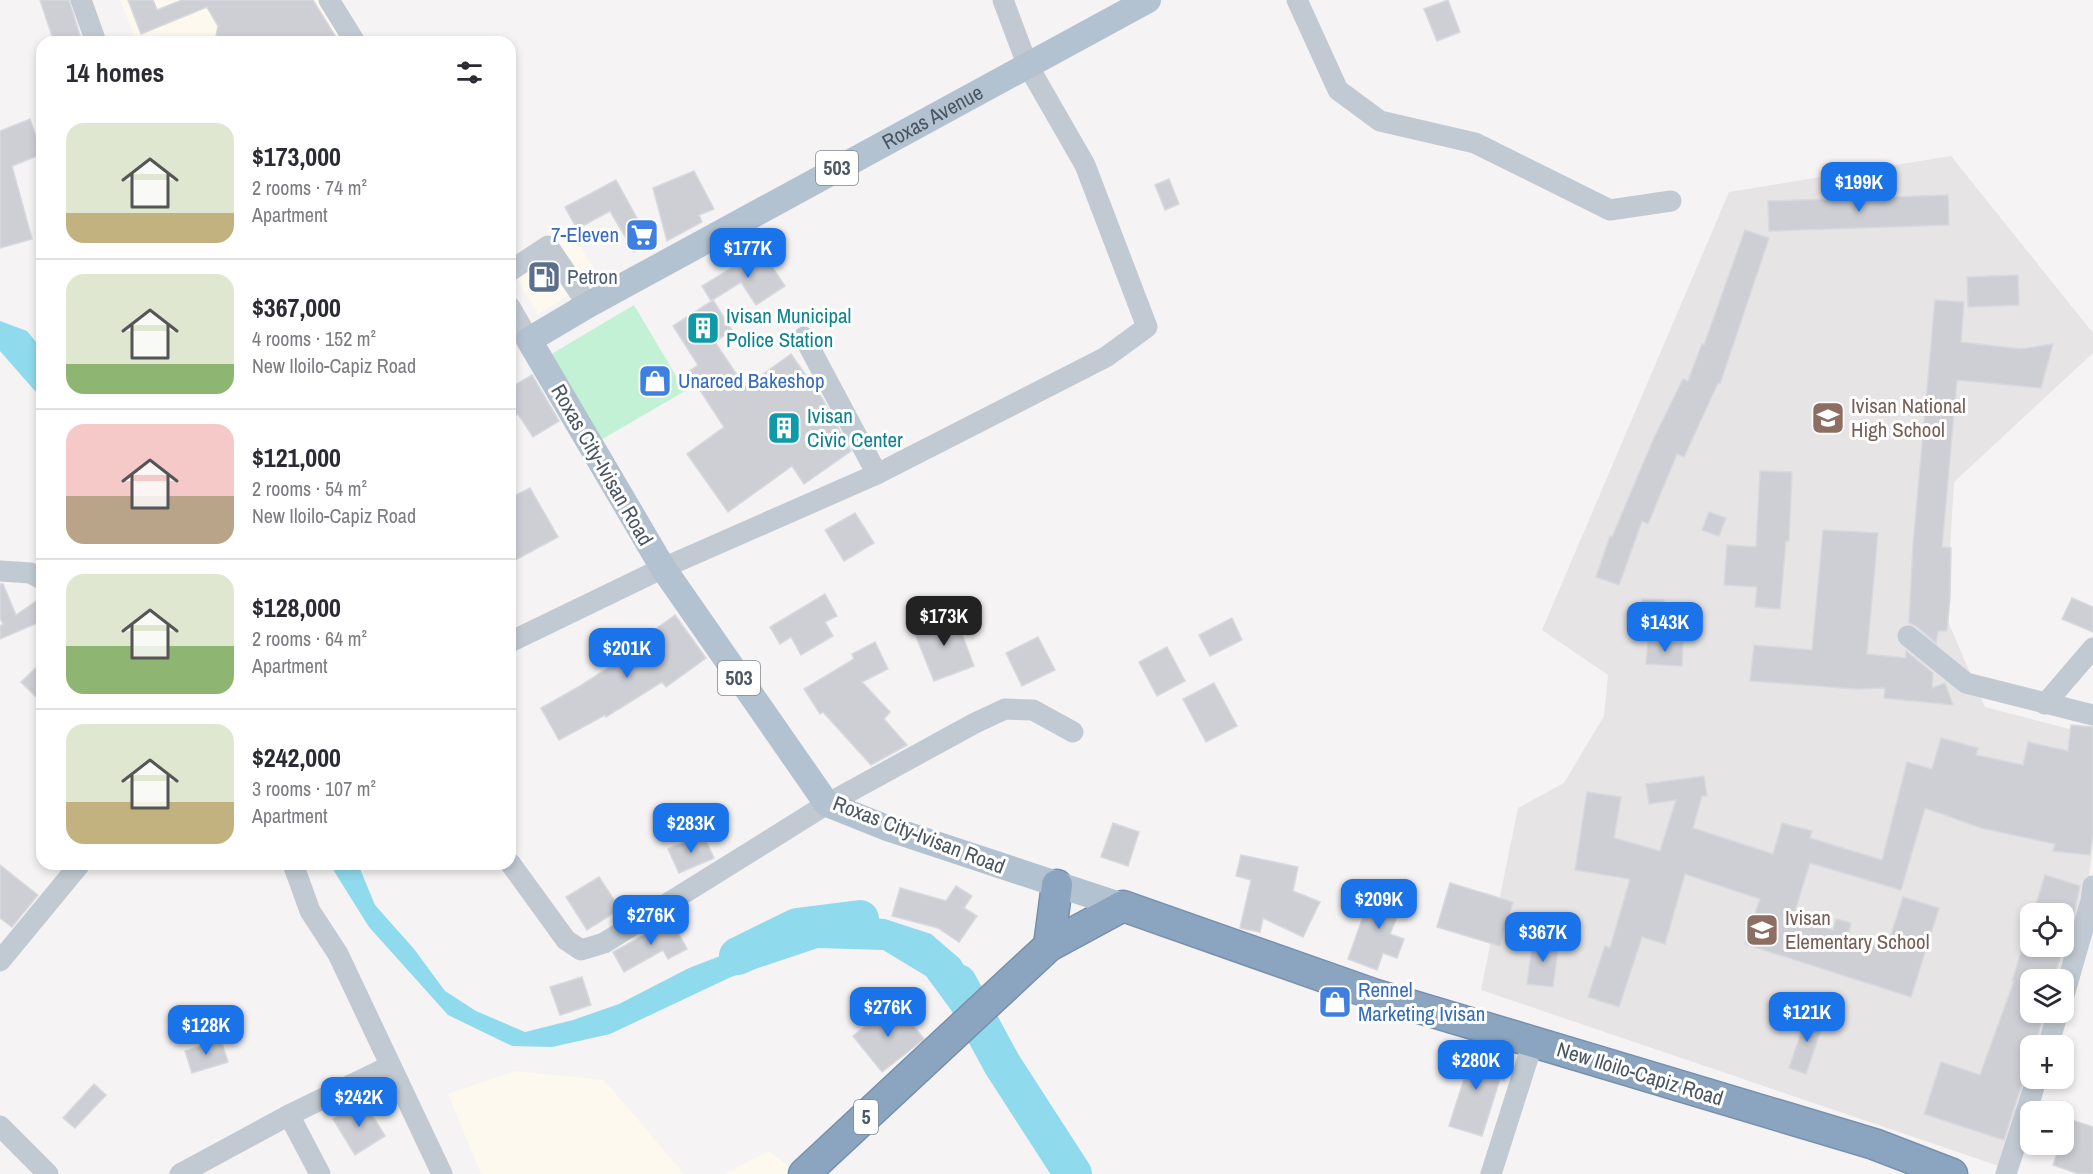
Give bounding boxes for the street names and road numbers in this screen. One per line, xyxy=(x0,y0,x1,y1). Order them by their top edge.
street label: Roxas Avenue xyxy=(877,78,988,156)
road number: 503 xyxy=(816,151,858,185)
street label: Roxas City-Ivisan Road xyxy=(544,379,660,551)
road number: 503 xyxy=(718,661,760,695)
street label: Roxas City-Ivisan Road xyxy=(829,788,1009,881)
street label: New Iloilo-Capiz Road xyxy=(1554,1034,1727,1113)
road number: 5 xyxy=(854,1100,878,1134)

